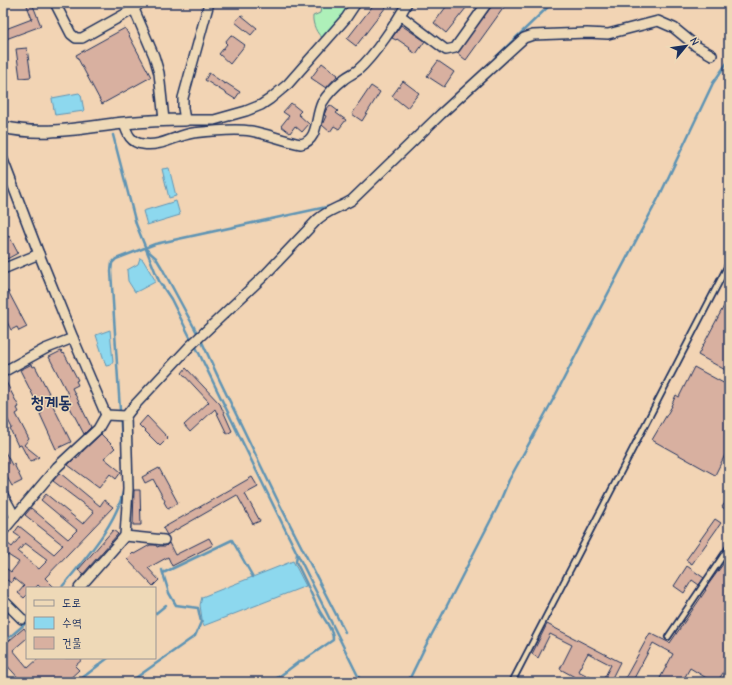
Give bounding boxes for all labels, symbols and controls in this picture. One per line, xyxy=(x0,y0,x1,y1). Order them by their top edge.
north arrow xyxy=(666,26,706,66)
text: N xyxy=(687,35,702,48)
district label: 청계동 xyxy=(30,393,72,412)
legend xyxy=(26,587,156,659)
text: 도로 xyxy=(62,596,81,610)
text: 수역 xyxy=(62,616,82,630)
text: 건물 xyxy=(62,636,82,650)

